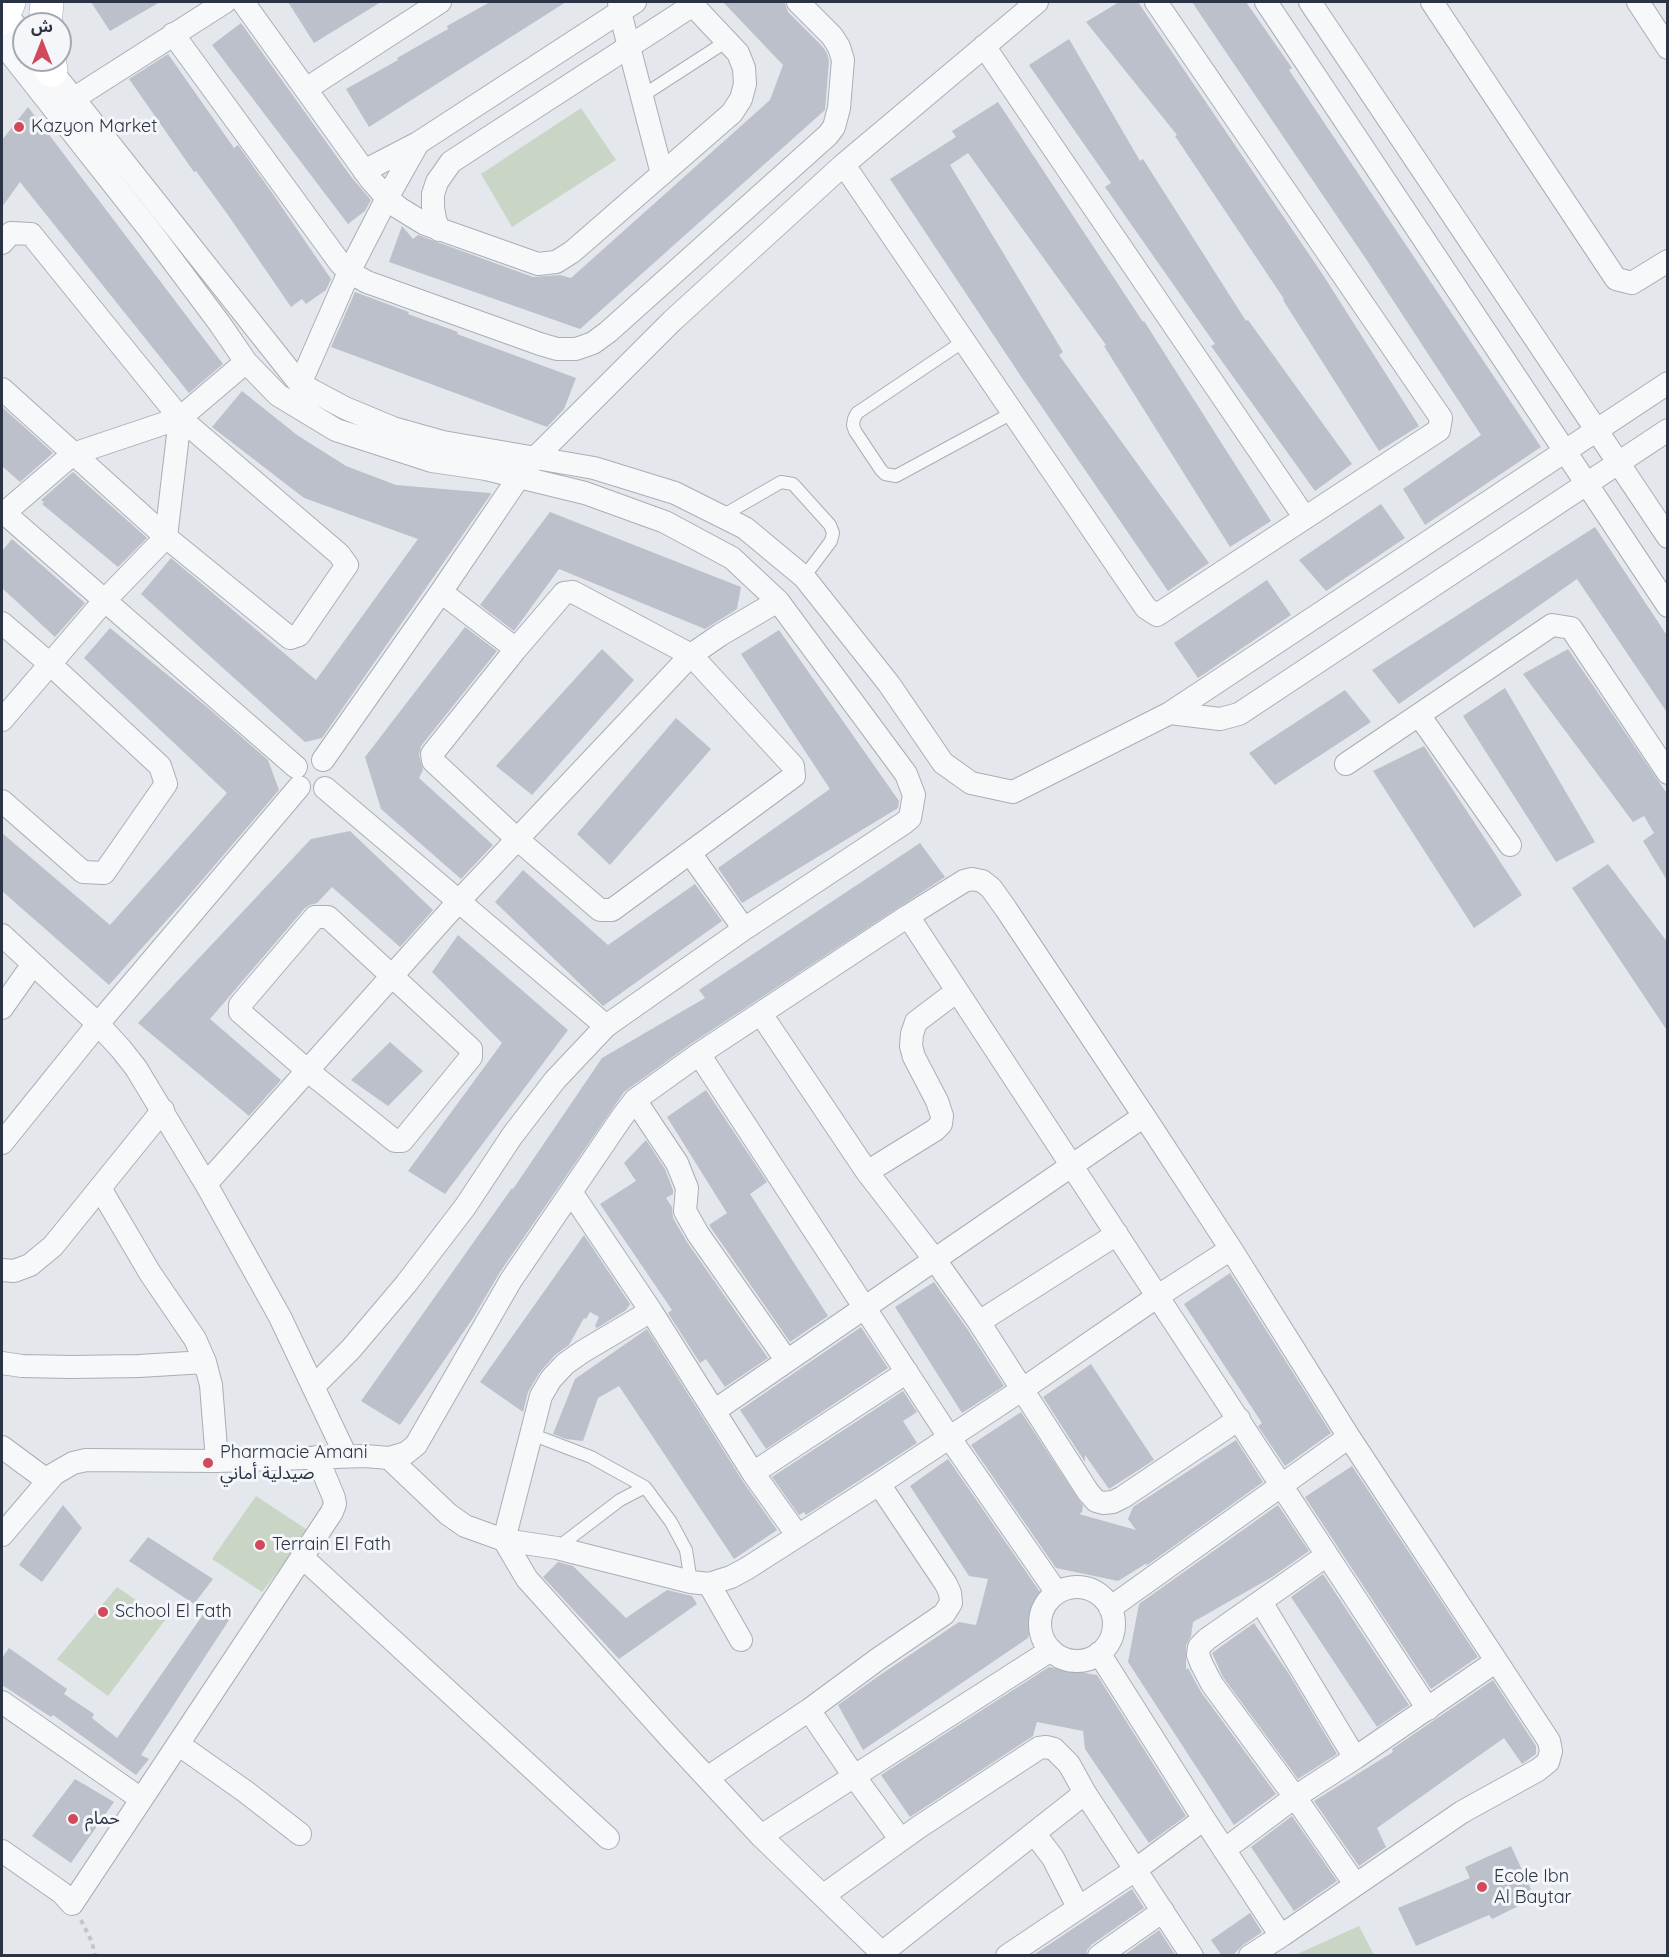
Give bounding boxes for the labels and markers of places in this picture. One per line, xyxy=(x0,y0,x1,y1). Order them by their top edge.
place label: Kazyon Market xyxy=(31,116,157,138)
marker: Kazyon Market xyxy=(12,120,26,134)
place label: Pharmacie Amani صيدلية أماني xyxy=(220,1442,368,1484)
marker: Pharmacie Amani صيدلية أماني xyxy=(201,1456,215,1470)
place label: Terrain El Fath xyxy=(272,1534,391,1556)
marker: Terrain El Fath xyxy=(253,1538,267,1552)
place label: School El Fath xyxy=(115,1601,232,1623)
marker: School El Fath xyxy=(96,1605,110,1619)
place label: حمام xyxy=(85,1808,120,1830)
marker: حمام xyxy=(66,1812,80,1826)
place label: Ecole Ibn Al Baytar xyxy=(1494,1866,1571,1908)
marker: Ecole Ibn Al Baytar xyxy=(1475,1880,1489,1894)

